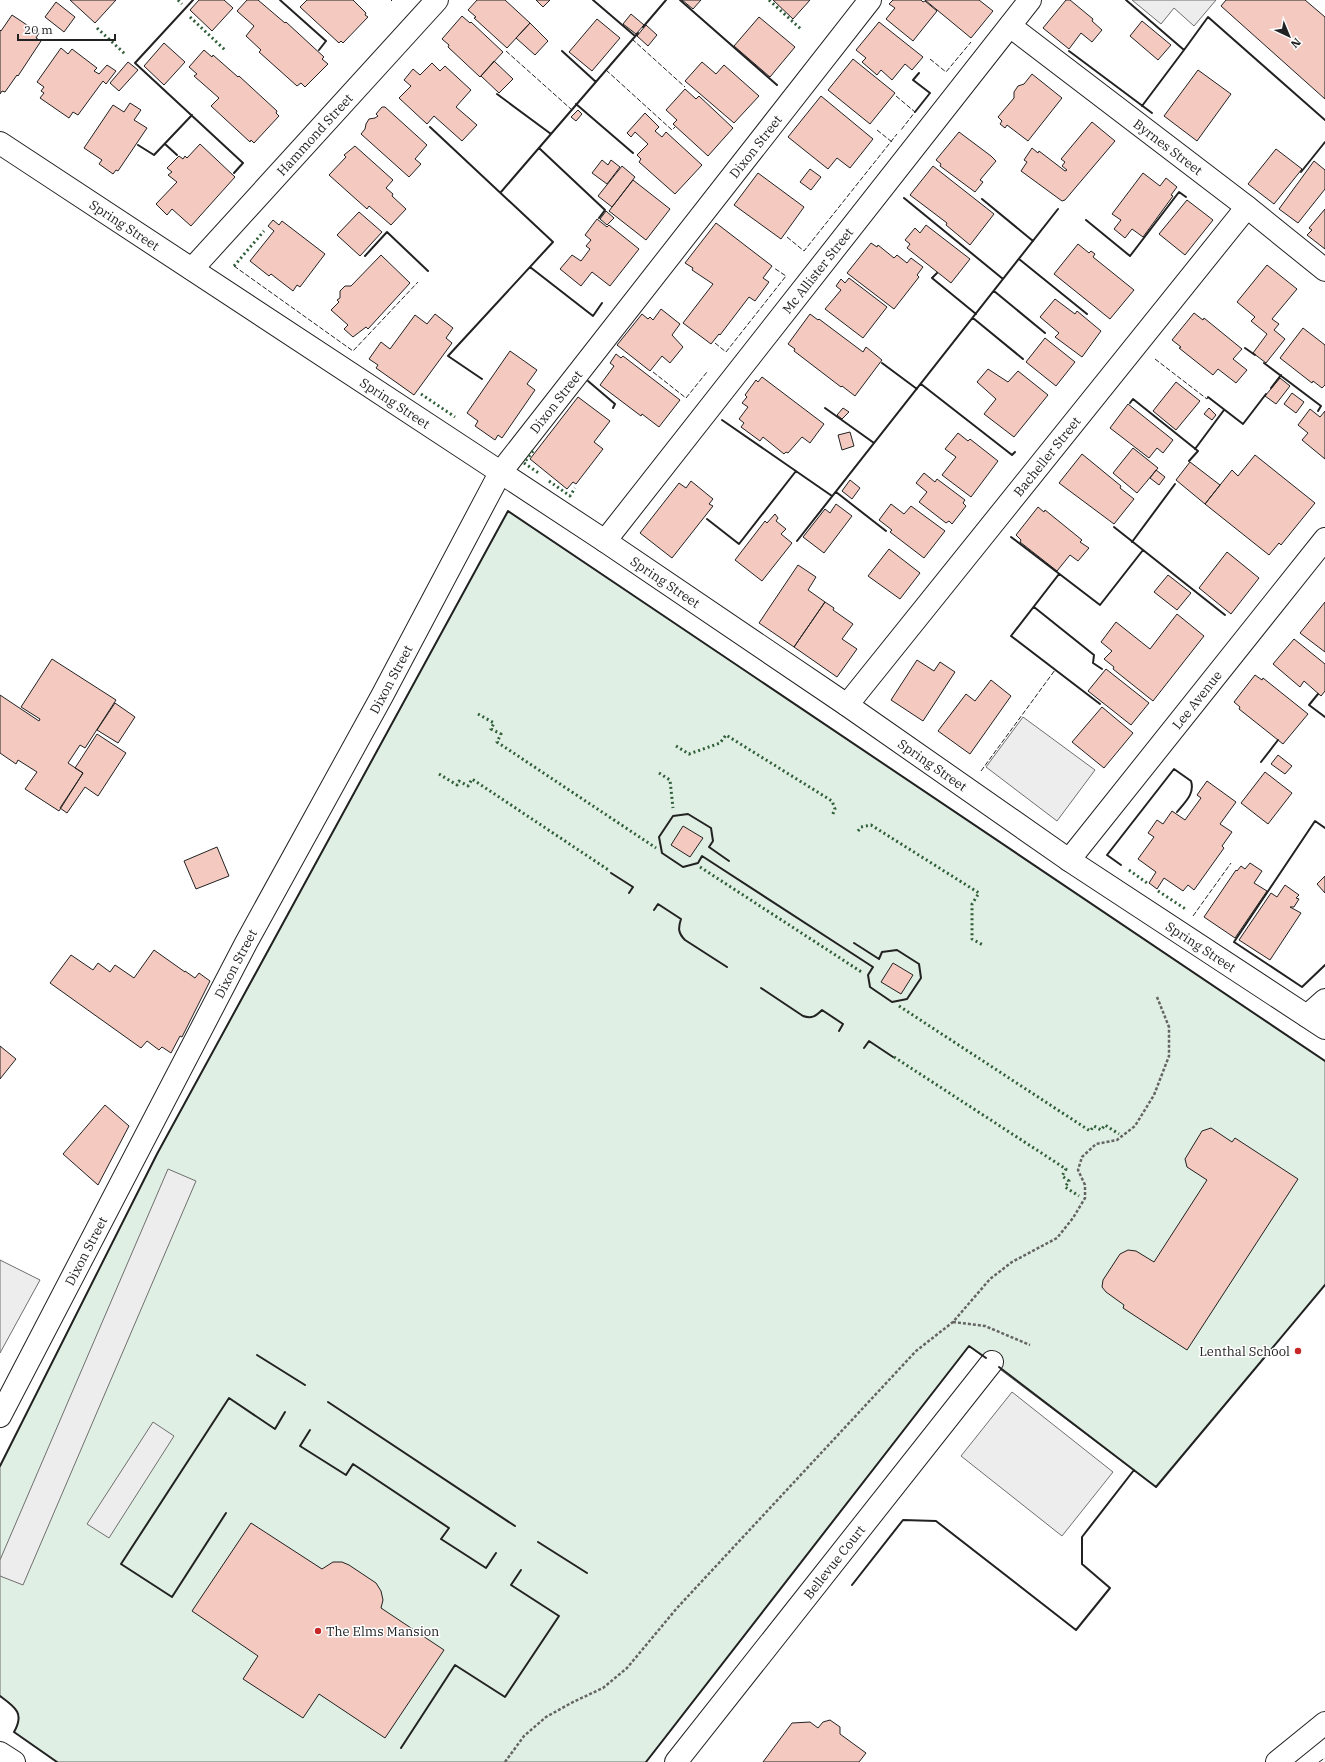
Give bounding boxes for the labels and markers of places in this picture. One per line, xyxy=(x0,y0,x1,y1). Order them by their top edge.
place label: Lenthal School xyxy=(1199,1343,1290,1360)
marker: Lenthal School xyxy=(1293,1346,1303,1356)
place label: The Elms Mansion xyxy=(326,1623,439,1640)
marker: The Elms Mansion xyxy=(313,1626,323,1636)

